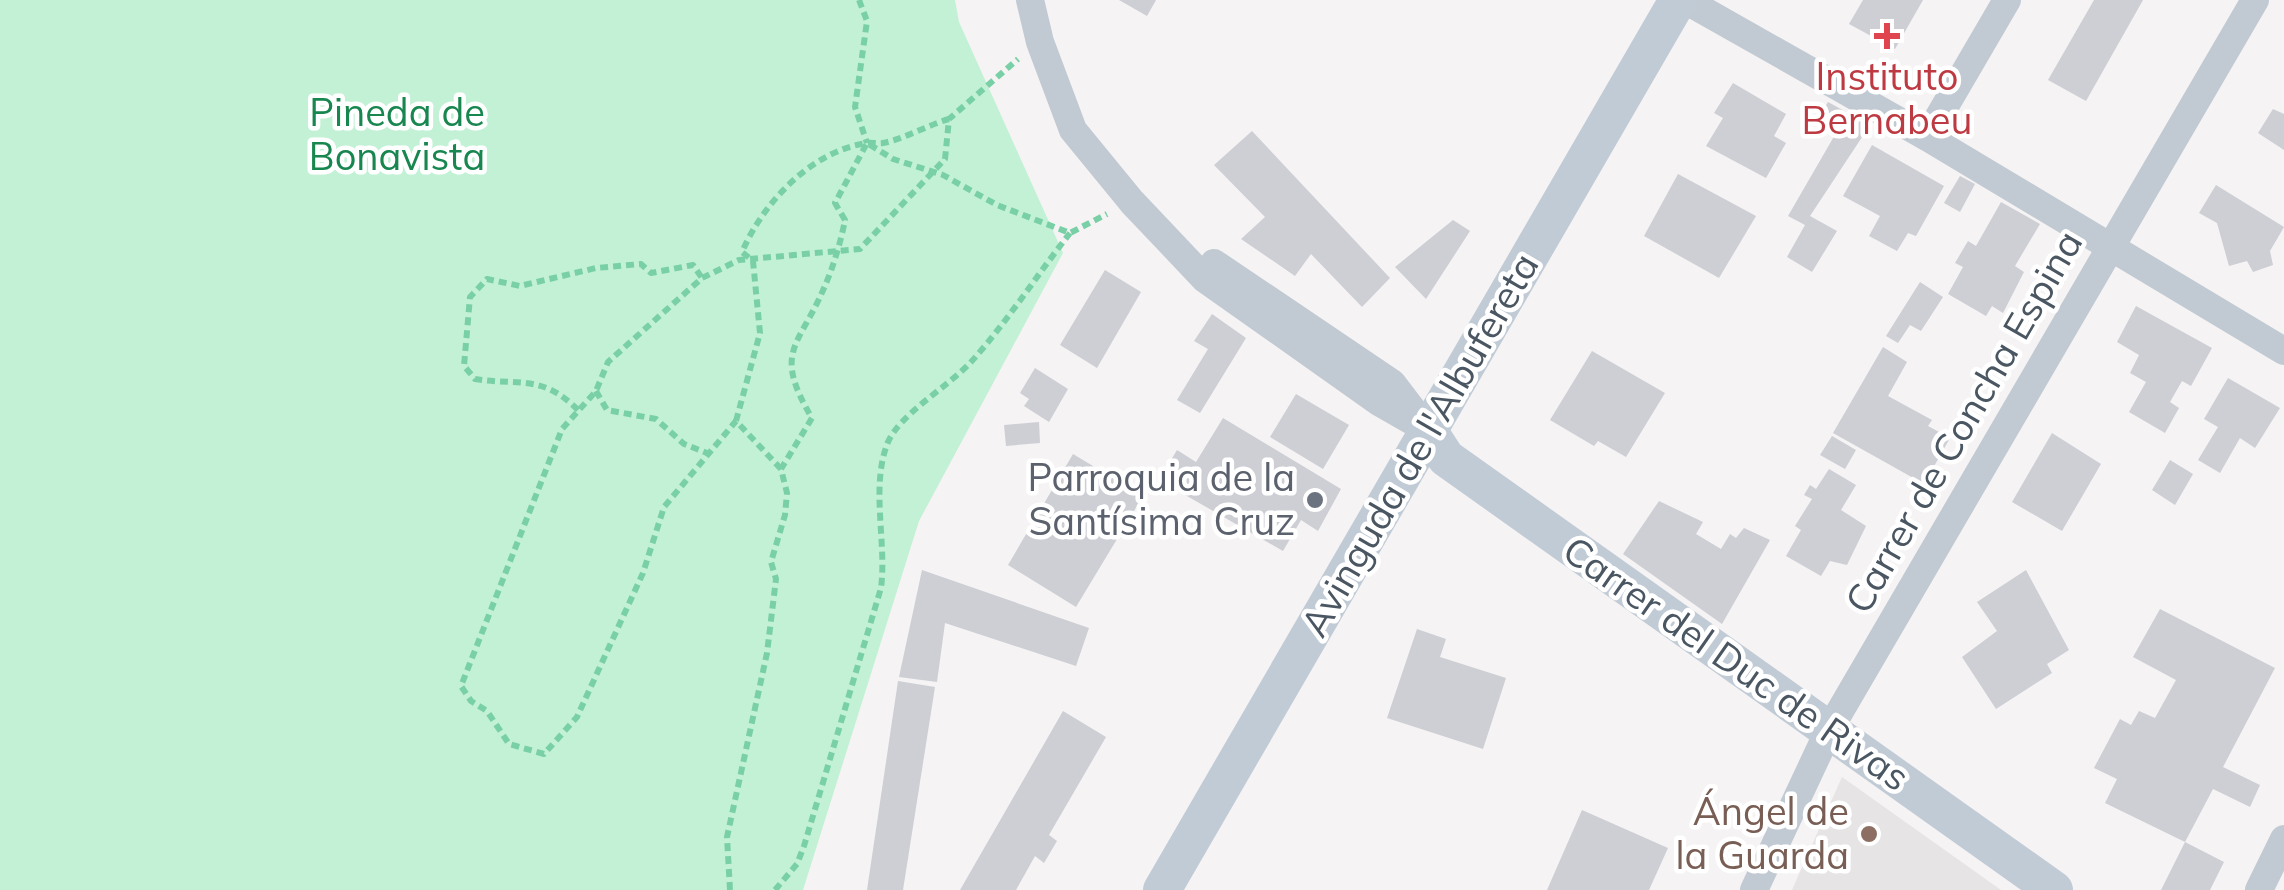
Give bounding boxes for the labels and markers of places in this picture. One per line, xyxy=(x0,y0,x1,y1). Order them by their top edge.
marker: Instituto Bernabeu xyxy=(1874,23,1900,49)
place label: Instituto Bernabeu xyxy=(1802,52,1972,144)
place label: Parroquia de la Santísima Cruz xyxy=(1028,453,1295,545)
marker: Parroquia de la Santísima Cruz xyxy=(1304,489,1326,511)
place label: Ángel de la Guarda xyxy=(1676,787,1849,879)
marker: Ángel de la Guarda xyxy=(1858,823,1880,845)

